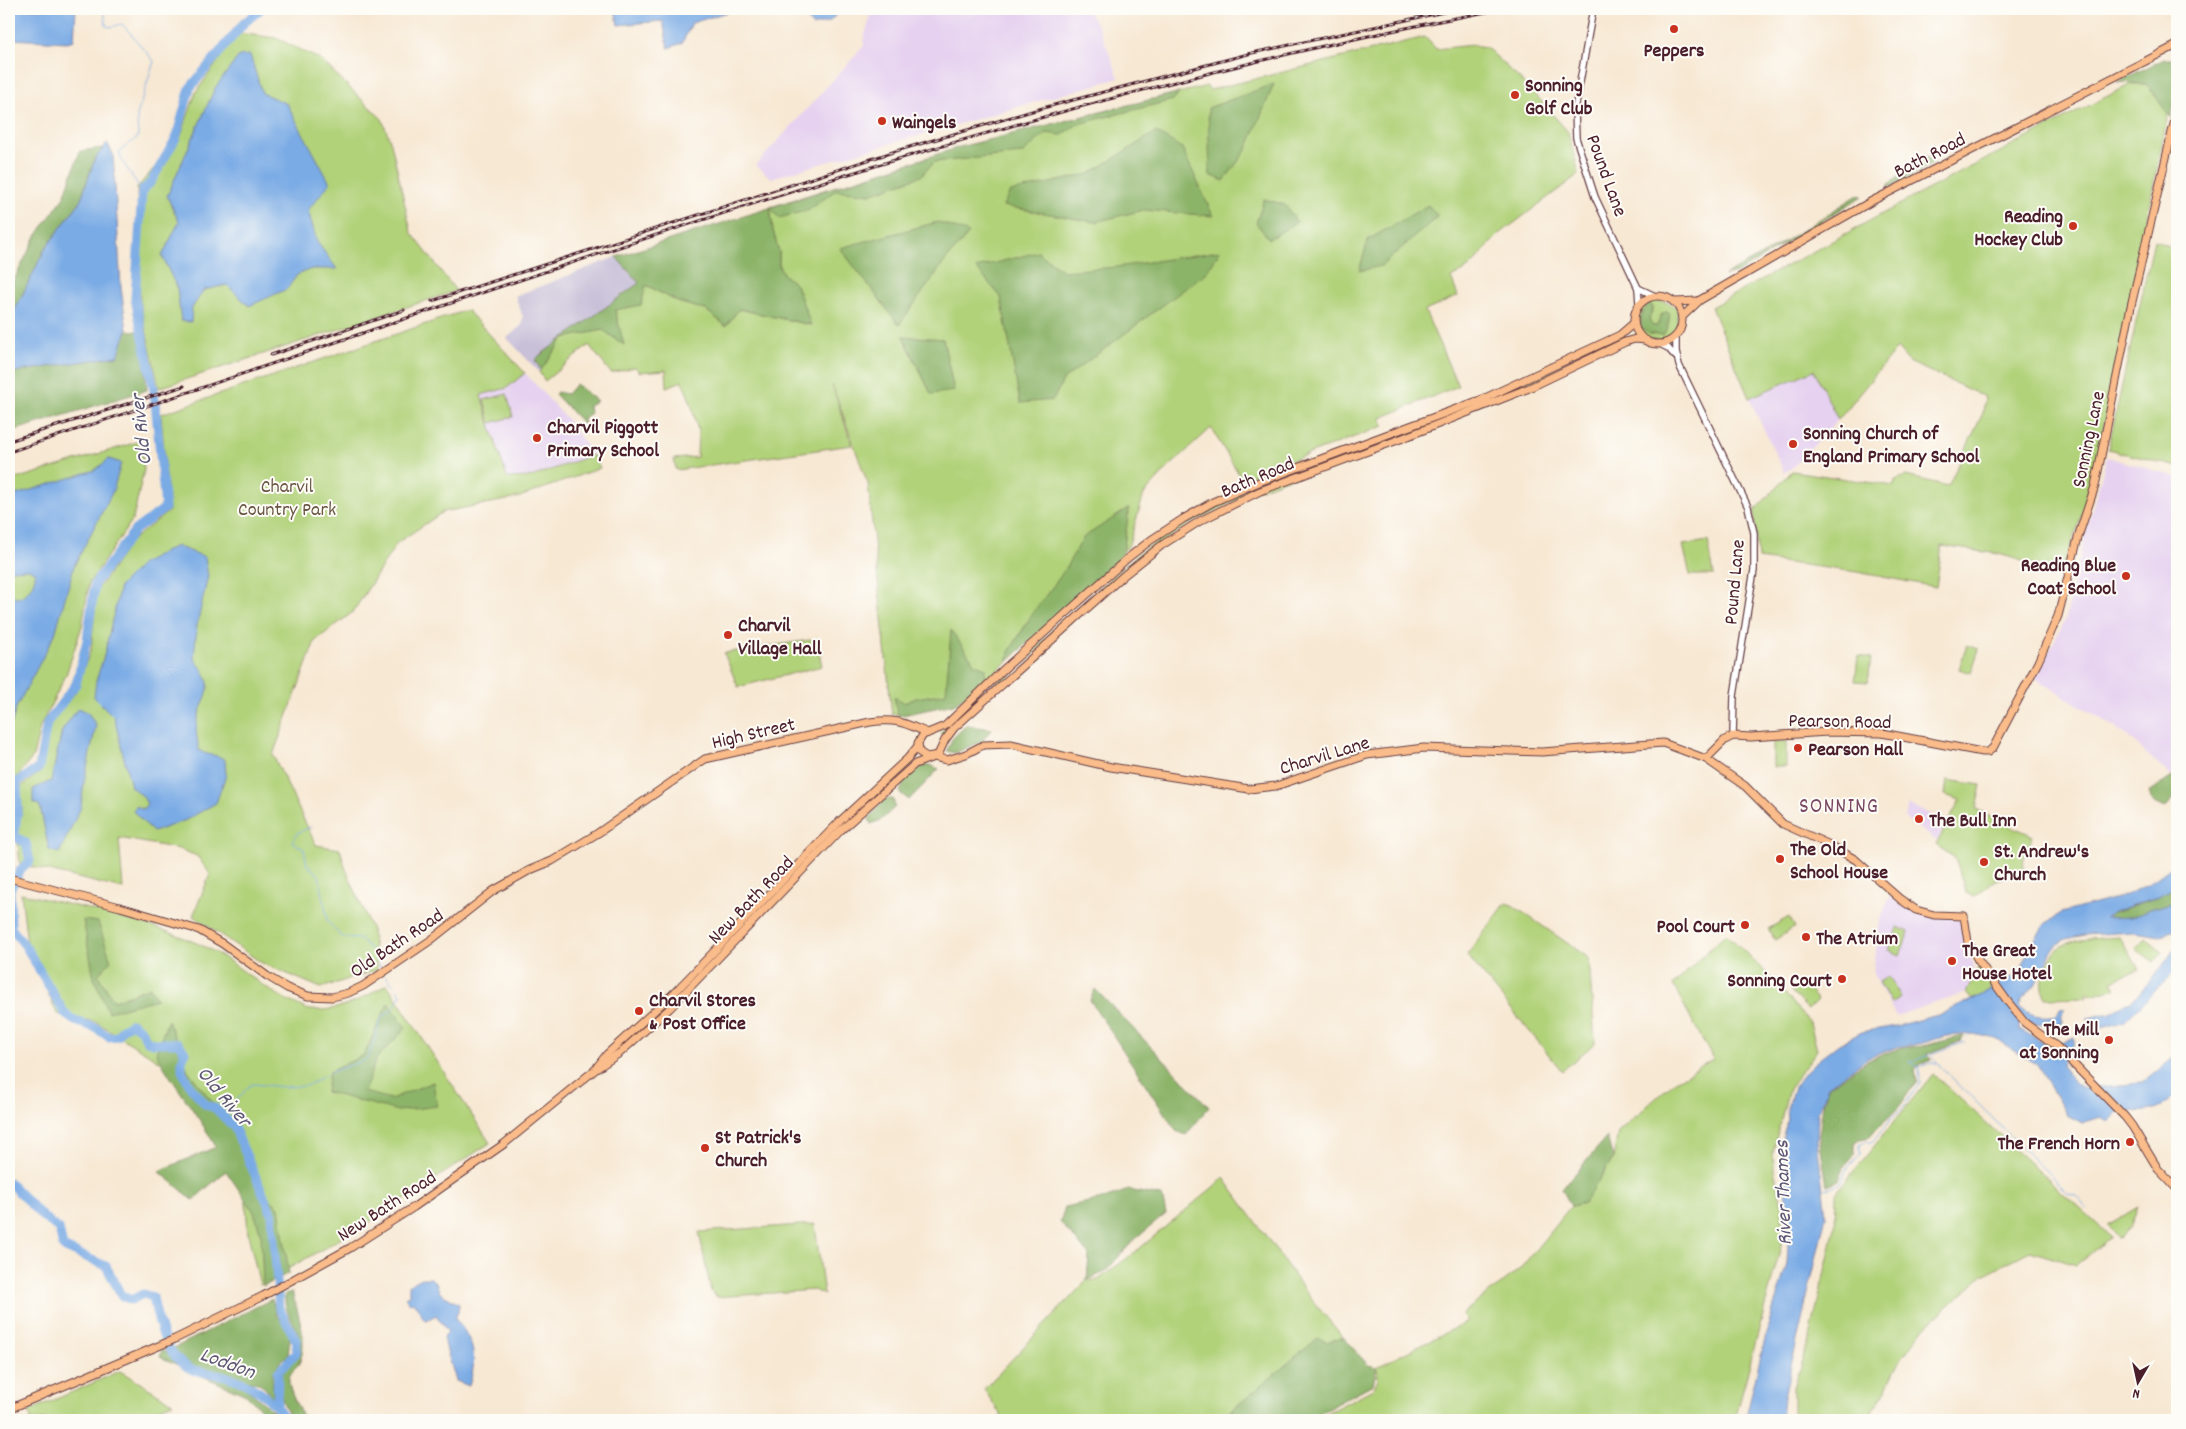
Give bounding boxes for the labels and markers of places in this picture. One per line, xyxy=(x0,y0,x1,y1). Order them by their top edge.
marker: Peppers xyxy=(1668,23,1680,35)
place label: Peppers xyxy=(1644,38,1704,66)
place label: Sonning Golf Club xyxy=(1525,73,1593,124)
marker: Sonning Golf Club xyxy=(1509,89,1521,101)
place label: Waingels xyxy=(892,110,957,138)
marker: Waingels xyxy=(876,115,888,127)
place label: Reading Hockey Club xyxy=(1974,204,2063,255)
marker: Reading Hockey Club xyxy=(2067,220,2079,232)
place label: Charvil Piggott Primary School xyxy=(547,415,659,466)
place label: Sonning Church of England Primary School xyxy=(1803,421,1980,472)
marker: Charvil Piggott Primary School xyxy=(531,432,543,444)
marker: Sonning Church of England Primary School xyxy=(1787,438,1799,450)
place label: Reading Blue Coat School xyxy=(2021,553,2116,604)
marker: Reading Blue Coat School xyxy=(2120,570,2132,582)
place label: Charvil Village Hall xyxy=(738,613,822,664)
marker: Charvil Village Hall xyxy=(722,629,734,641)
place label: Pearson Hall xyxy=(1808,737,1903,765)
marker: Pearson Hall xyxy=(1792,742,1804,754)
place label: The Bull Inn xyxy=(1929,808,2016,836)
marker: The Bull Inn xyxy=(1913,813,1925,825)
place label: The Old School House xyxy=(1790,837,1888,888)
place label: St. Andrew's Church xyxy=(1994,839,2089,890)
marker: The Old School House xyxy=(1774,853,1786,865)
marker: St. Andrew's Church xyxy=(1978,856,1990,868)
place label: Pool Court xyxy=(1657,914,1736,942)
marker: Pool Court xyxy=(1739,919,1751,931)
place label: The Atrium xyxy=(1816,926,1899,954)
marker: The Atrium xyxy=(1800,931,1812,943)
place label: The Great House Hotel xyxy=(1962,938,2052,989)
marker: The Great House Hotel xyxy=(1946,955,1958,967)
place label: Sonning Court xyxy=(1727,968,1833,996)
marker: Sonning Court xyxy=(1836,973,1848,985)
place label: Charvil Stores & Post Office xyxy=(649,988,756,1039)
marker: Charvil Stores & Post Office xyxy=(633,1005,645,1017)
place label: The Mill at Sonning xyxy=(2020,1017,2099,1068)
marker: The Mill at Sonning xyxy=(2103,1034,2115,1046)
place label: St Patrick's Church xyxy=(715,1125,801,1176)
place label: The French Horn xyxy=(1998,1131,2120,1159)
marker: The French Horn xyxy=(2124,1136,2136,1148)
marker: St Patrick's Church xyxy=(699,1142,711,1154)

